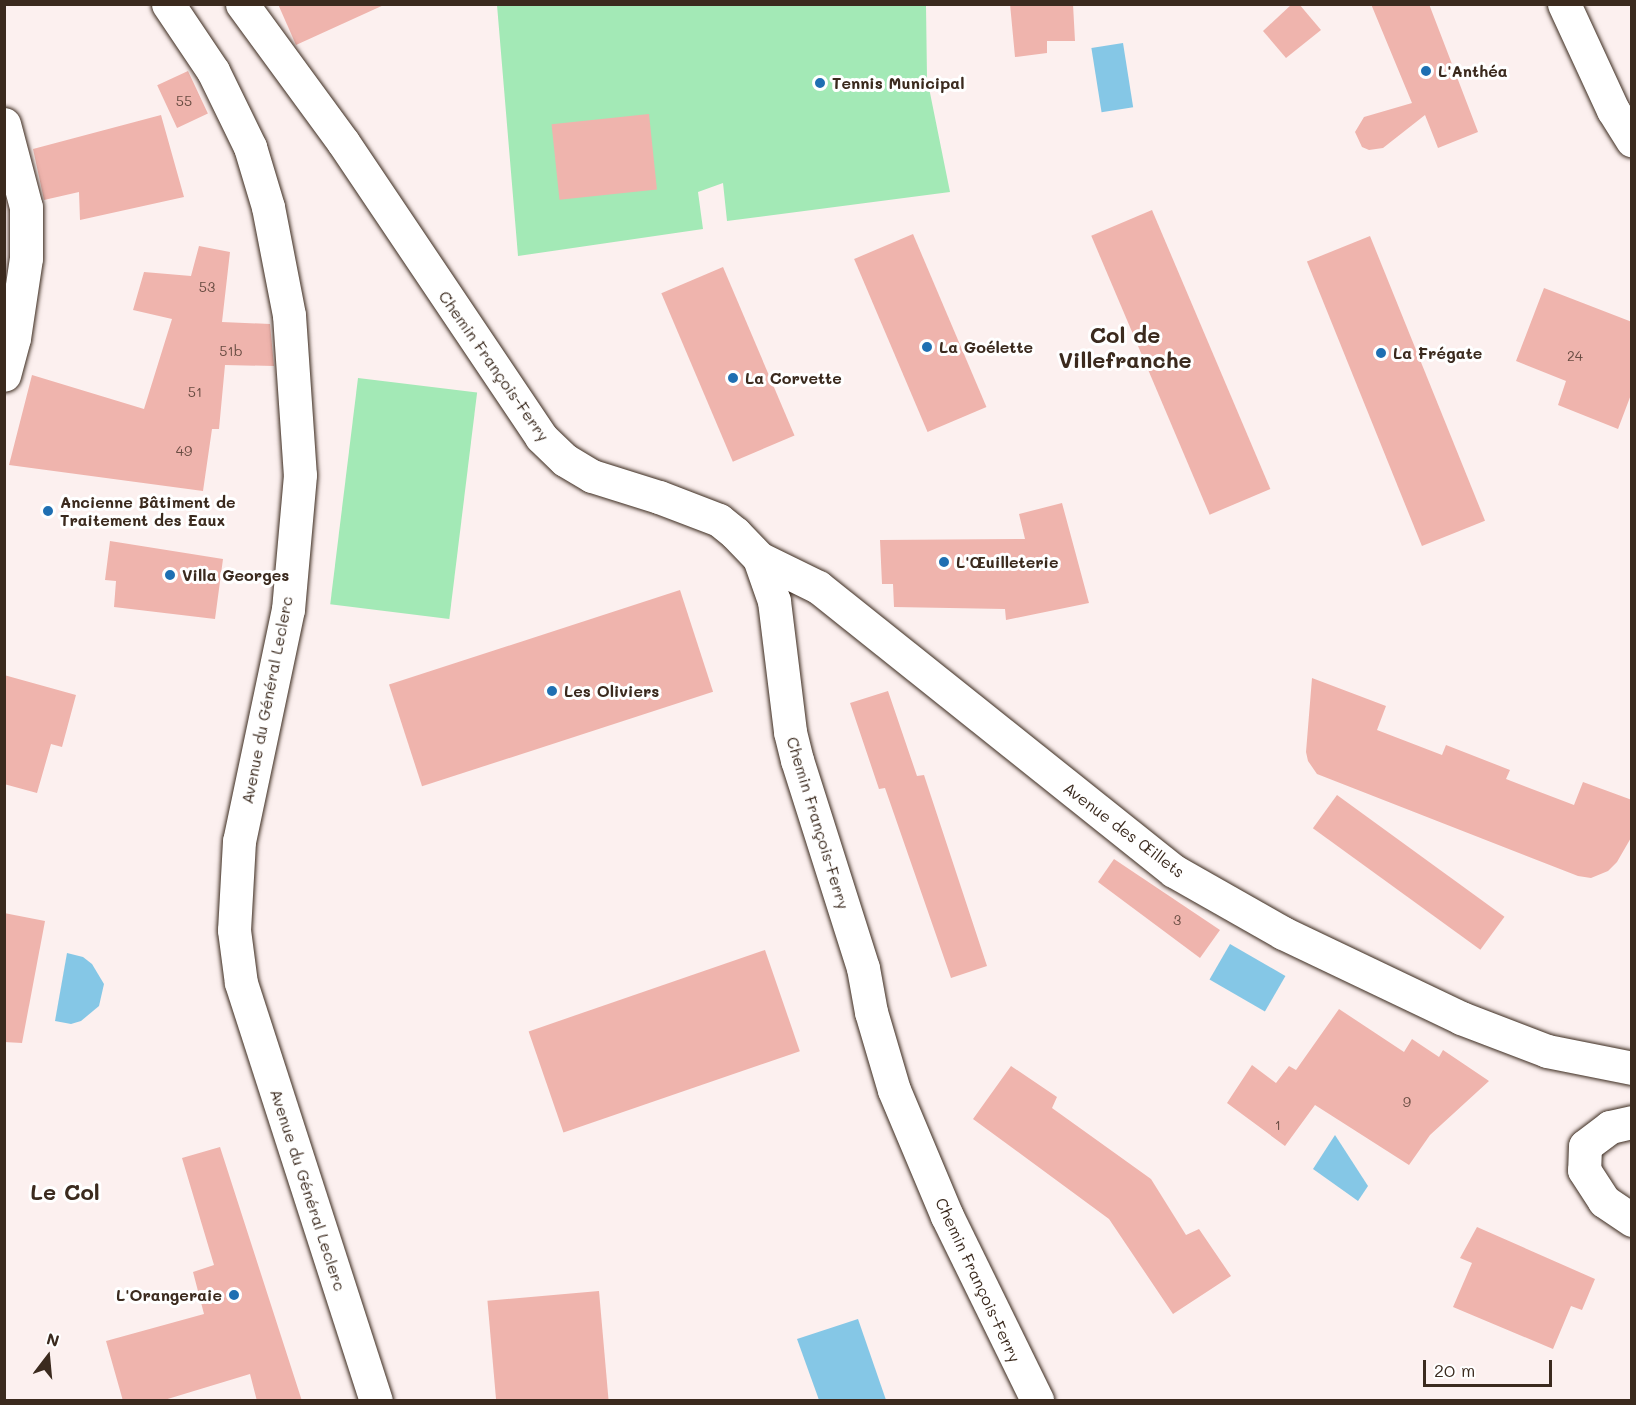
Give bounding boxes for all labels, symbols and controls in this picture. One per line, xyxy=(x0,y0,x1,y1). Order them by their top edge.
place label: L'Anthéa xyxy=(1438,61,1508,81)
marker: L'Anthéa xyxy=(1419,64,1433,78)
place label: Tennis Municipal xyxy=(832,73,964,93)
marker: Tennis Municipal xyxy=(813,76,827,90)
house number: 55 xyxy=(176,93,192,109)
house number: 53 xyxy=(199,279,215,295)
street label: Chemin François-Ferry xyxy=(435,287,553,445)
district label: Col de Villefranche xyxy=(1058,321,1192,372)
place label: La Goélette xyxy=(939,337,1033,357)
marker: La Goélette xyxy=(920,340,934,354)
house number: 51b xyxy=(219,343,243,359)
place label: La Frégate xyxy=(1393,343,1482,363)
marker: La Frégate xyxy=(1374,346,1388,360)
house number: 24 xyxy=(1567,348,1583,364)
place label: La Corvette xyxy=(745,368,842,388)
marker: La Corvette xyxy=(726,371,740,385)
house number: 51 xyxy=(188,384,202,400)
house number: 49 xyxy=(176,443,192,459)
place label: Ancienne Bâtiment de Traitement des Eaux xyxy=(60,492,236,530)
marker: Ancienne Bâtiment de Traitement des Eaux xyxy=(41,504,55,518)
place label: L'Œuilleterie xyxy=(956,552,1059,572)
marker: L'Œuilleterie xyxy=(937,555,951,569)
place label: Villa Georges xyxy=(182,565,289,585)
marker: Villa Georges xyxy=(163,568,177,582)
street label: Avenue du Général Leclerc xyxy=(237,594,297,806)
place label: Les Oliviers xyxy=(564,681,659,701)
marker: Les Oliviers xyxy=(545,684,559,698)
street label: Chemin François-Ferry xyxy=(783,734,853,912)
street label: Avenue des Œillets xyxy=(1060,778,1188,882)
house number: 3 xyxy=(1173,912,1181,928)
street label: Avenue du Général Leclerc xyxy=(266,1087,350,1293)
house number: 9 xyxy=(1403,1094,1411,1110)
house number: 1 xyxy=(1275,1117,1281,1133)
district label: Le Col xyxy=(30,1179,100,1205)
street label: Chemin François-Ferry xyxy=(931,1195,1025,1365)
place label: L'Orangeraie xyxy=(116,1285,222,1305)
marker: L'Orangeraie xyxy=(227,1288,241,1302)
north arrow xyxy=(18,1327,78,1387)
text: N xyxy=(44,1327,62,1351)
scale bar xyxy=(1426,1348,1555,1386)
text: 20 m xyxy=(1434,1358,1475,1382)

